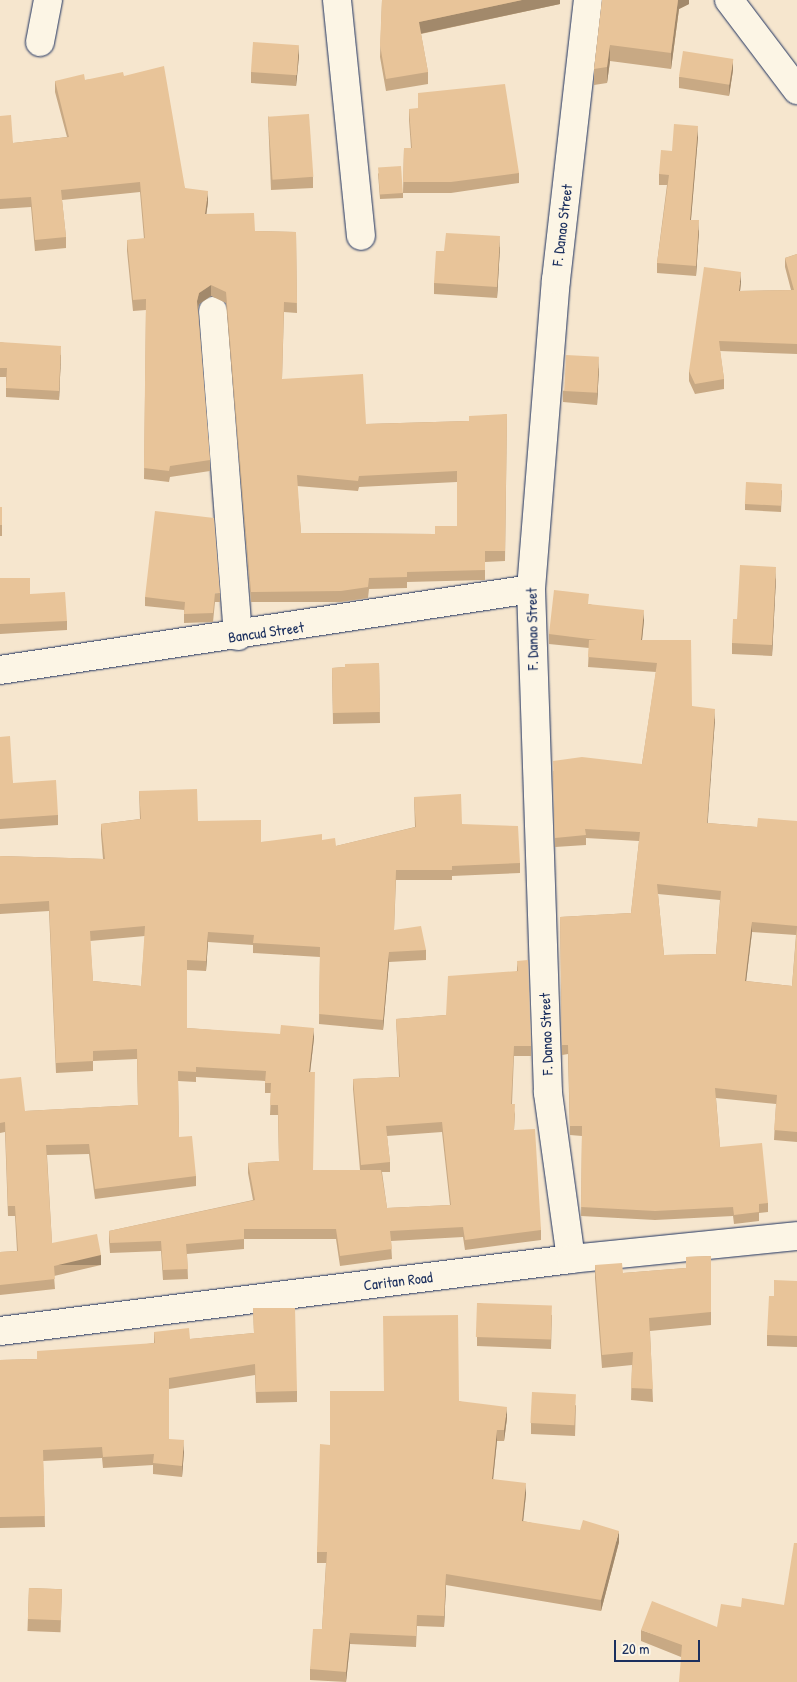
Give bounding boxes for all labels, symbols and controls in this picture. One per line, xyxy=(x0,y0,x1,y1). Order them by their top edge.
street label: F. Danao Street xyxy=(548,183,576,267)
street label: F. Danao Street xyxy=(522,588,542,670)
street label: Bancud Street xyxy=(227,618,305,646)
street label: F. Danao Street xyxy=(536,993,556,1075)
street label: Caritan Road xyxy=(363,1268,433,1294)
scale bar xyxy=(617,1630,703,1662)
text: 20 m xyxy=(622,1638,649,1659)

